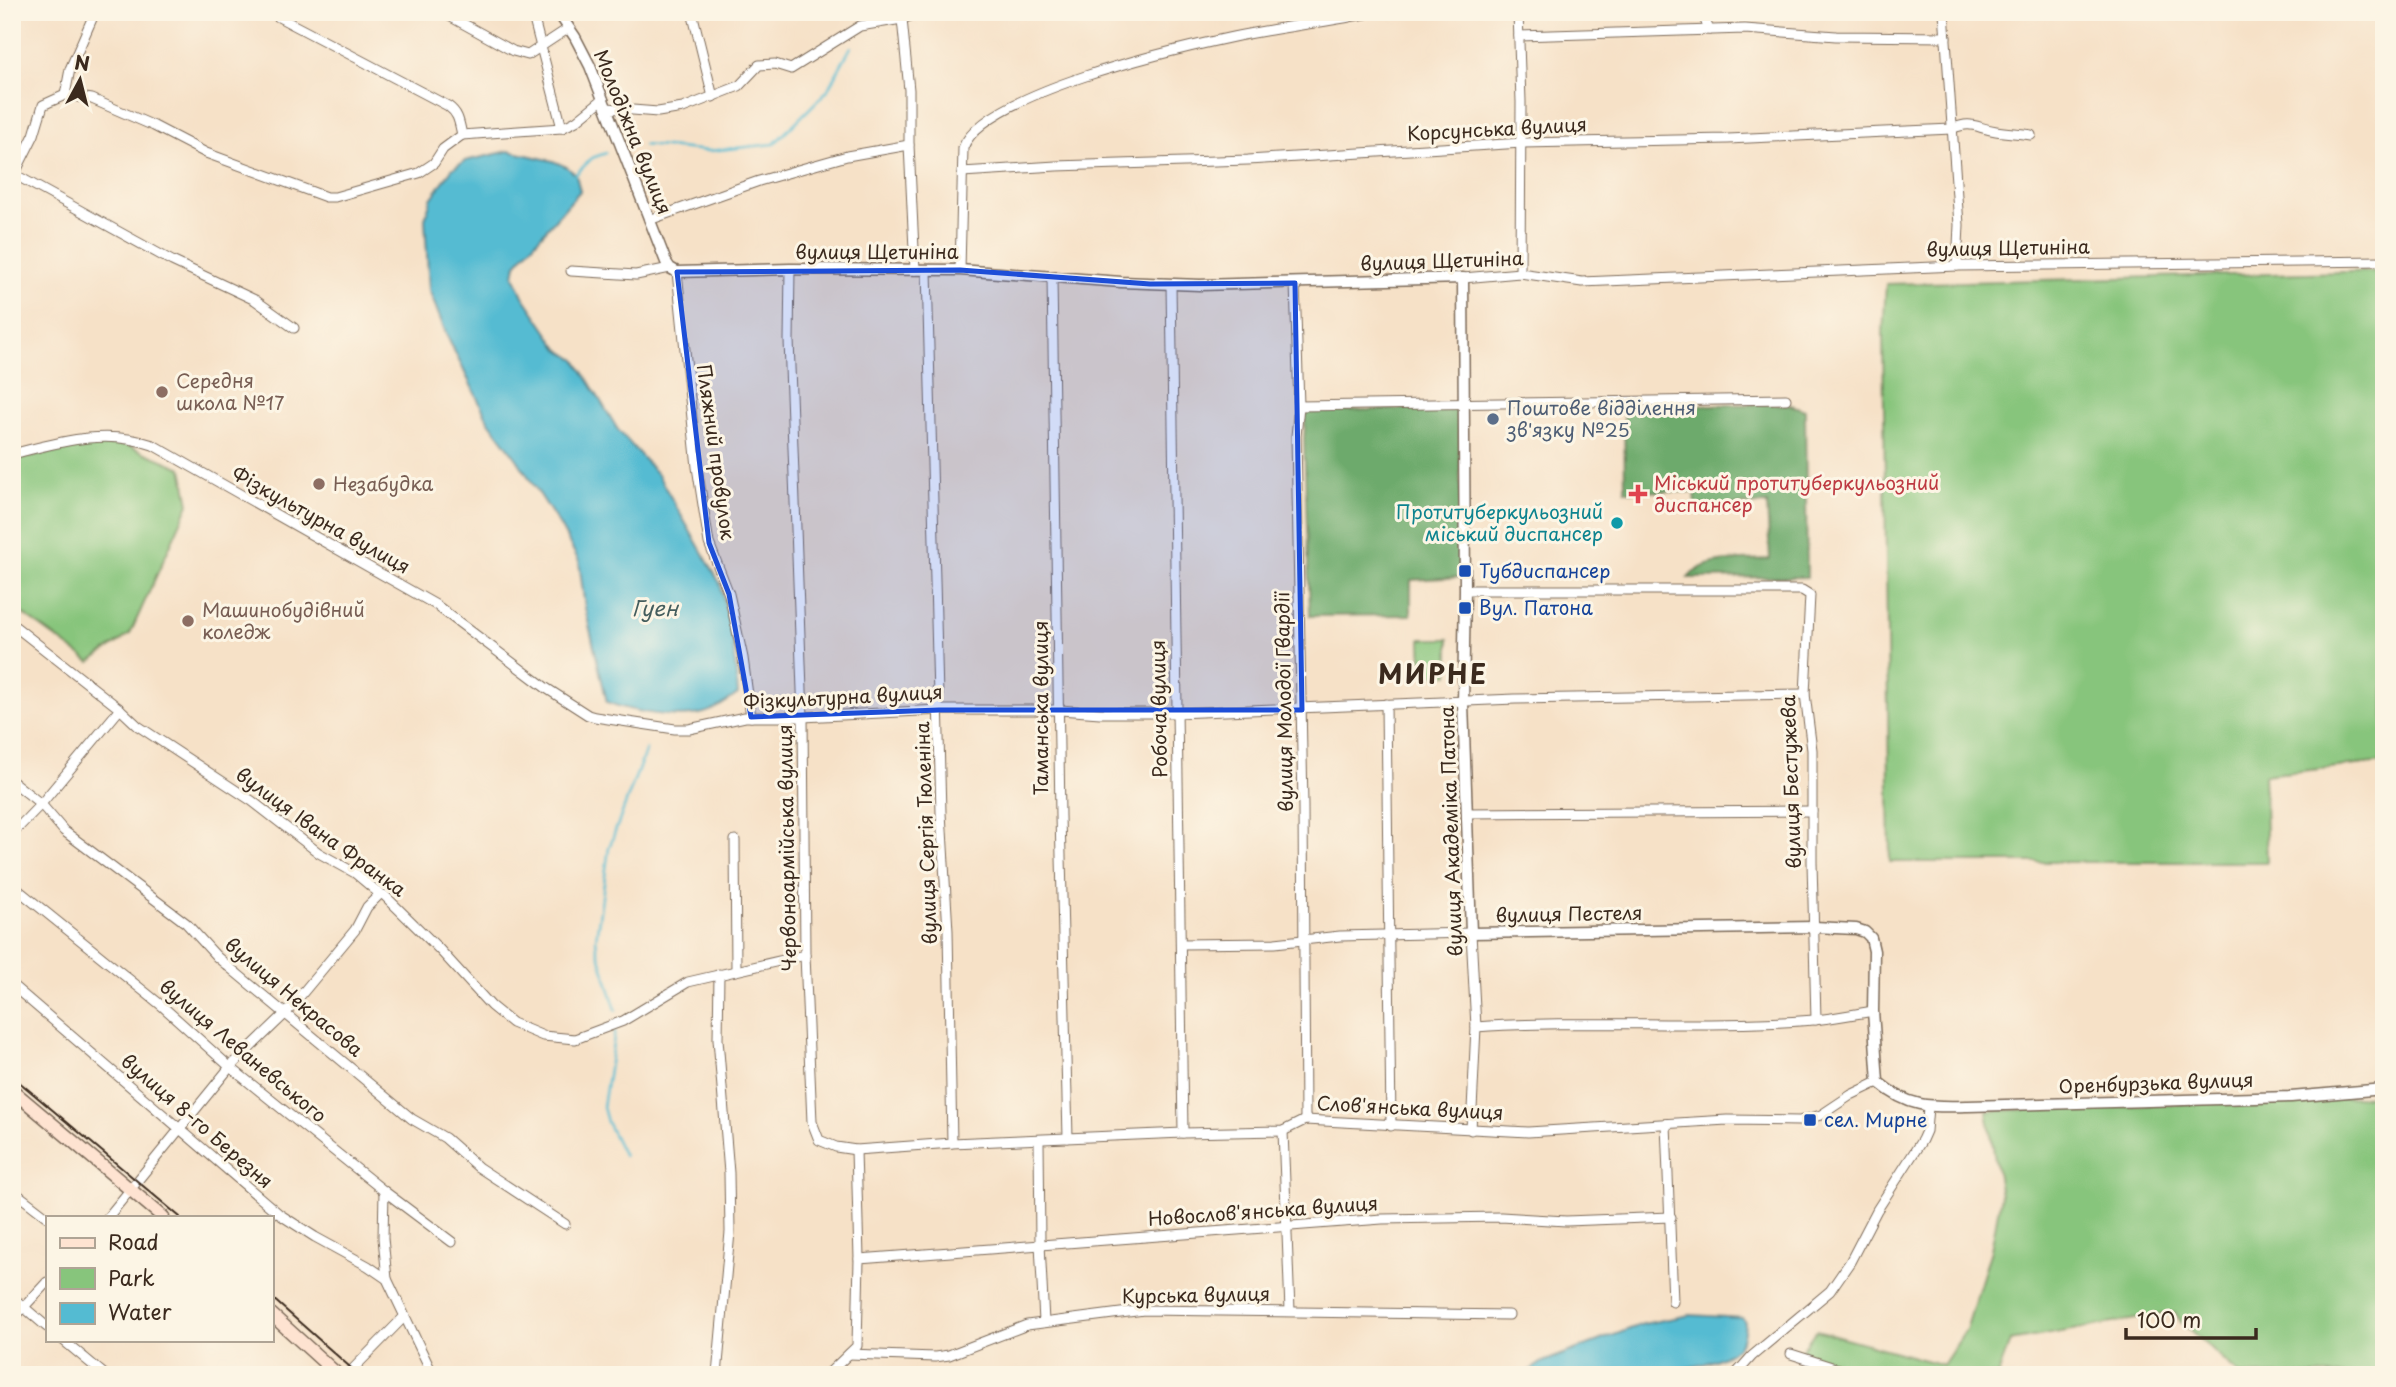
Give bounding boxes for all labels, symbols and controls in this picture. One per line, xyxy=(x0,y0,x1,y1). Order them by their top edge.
street label: Молодіжна вулиця xyxy=(588,45,680,218)
north arrow xyxy=(46,46,116,116)
text: N xyxy=(73,47,91,77)
street label: Корсунська вулиця xyxy=(1406,109,1588,147)
street label: вулиця Щетиніна xyxy=(1926,232,2090,262)
street label: вулиця Щетиніна xyxy=(795,237,959,265)
street label: вулиця Щетиніна xyxy=(1360,243,1524,277)
street label: Пляжний провулок xyxy=(691,362,743,542)
place label: Середня школа №17 xyxy=(176,366,284,416)
marker: Середня школа №17 xyxy=(154,384,170,400)
place label: Поштове відділення зв'язку №25 xyxy=(1506,393,1696,443)
marker: Поштове відділення зв'язку №25 xyxy=(1485,411,1501,427)
street label: Фізкультурна вулиця xyxy=(227,458,416,580)
place label: Міський протитуберкульозний диспансер xyxy=(1654,468,1939,518)
place label: Незабудка xyxy=(333,469,433,497)
marker: Незабудка xyxy=(311,476,327,492)
marker: Міський протитуберкульозний диспансер xyxy=(1628,484,1648,504)
place label: Протитуберкульозний міський диспансер xyxy=(1396,497,1603,547)
marker: Протитуберкульозний міський диспансер xyxy=(1609,515,1625,531)
place label: Тубдиспансер xyxy=(1479,556,1610,584)
marker: Тубдиспансер xyxy=(1457,563,1473,579)
street label: вулиця Молодої Гвардії xyxy=(1267,590,1299,812)
water label: Гуен xyxy=(632,591,680,623)
place label: Вул. Патона xyxy=(1479,593,1593,621)
place label: Машинобудівний коледж xyxy=(202,595,365,645)
marker: Вул. Патона xyxy=(1457,600,1473,616)
marker: Машинобудівний коледж xyxy=(180,613,196,629)
street label: Таманська вулиця xyxy=(1026,621,1054,795)
street label: Робоча вулиця xyxy=(1143,640,1173,778)
district label: МИРНЕ xyxy=(1378,654,1488,693)
street label: Фізкультурна вулиця xyxy=(743,677,943,715)
street label: вулиця Бестужева xyxy=(1773,695,1807,869)
street label: вулиця Академіка Патона xyxy=(1432,705,1468,957)
street label: вулиця Сергія Тюленіна xyxy=(907,721,943,945)
street label: Червоноармійська вулиця xyxy=(770,724,802,972)
street label: вулиця Івана Франка xyxy=(231,760,413,903)
street label: вулиця Пестеля xyxy=(1495,898,1643,928)
street label: вулиця Некрасова xyxy=(219,930,370,1063)
street label: вулиця Леваневського xyxy=(154,972,333,1129)
street label: вулиця 8-го Березня xyxy=(116,1046,280,1194)
street label: Оренбурзька вулиця xyxy=(2058,1065,2254,1099)
street label: Слов'янська вулиця xyxy=(1316,1088,1504,1126)
place label: сел. Мирне xyxy=(1824,1105,1927,1133)
marker: сел. Мирне xyxy=(1802,1112,1818,1128)
street label: Новослов'янська вулиця xyxy=(1147,1188,1379,1232)
legend xyxy=(46,1216,273,1342)
text: Road xyxy=(108,1225,159,1257)
text: Park xyxy=(108,1261,155,1293)
street label: Курська вулиця xyxy=(1122,1279,1270,1309)
text: Water xyxy=(108,1295,172,1327)
scale bar xyxy=(2126,1296,2256,1340)
text: 100 m xyxy=(2137,1303,2201,1335)

